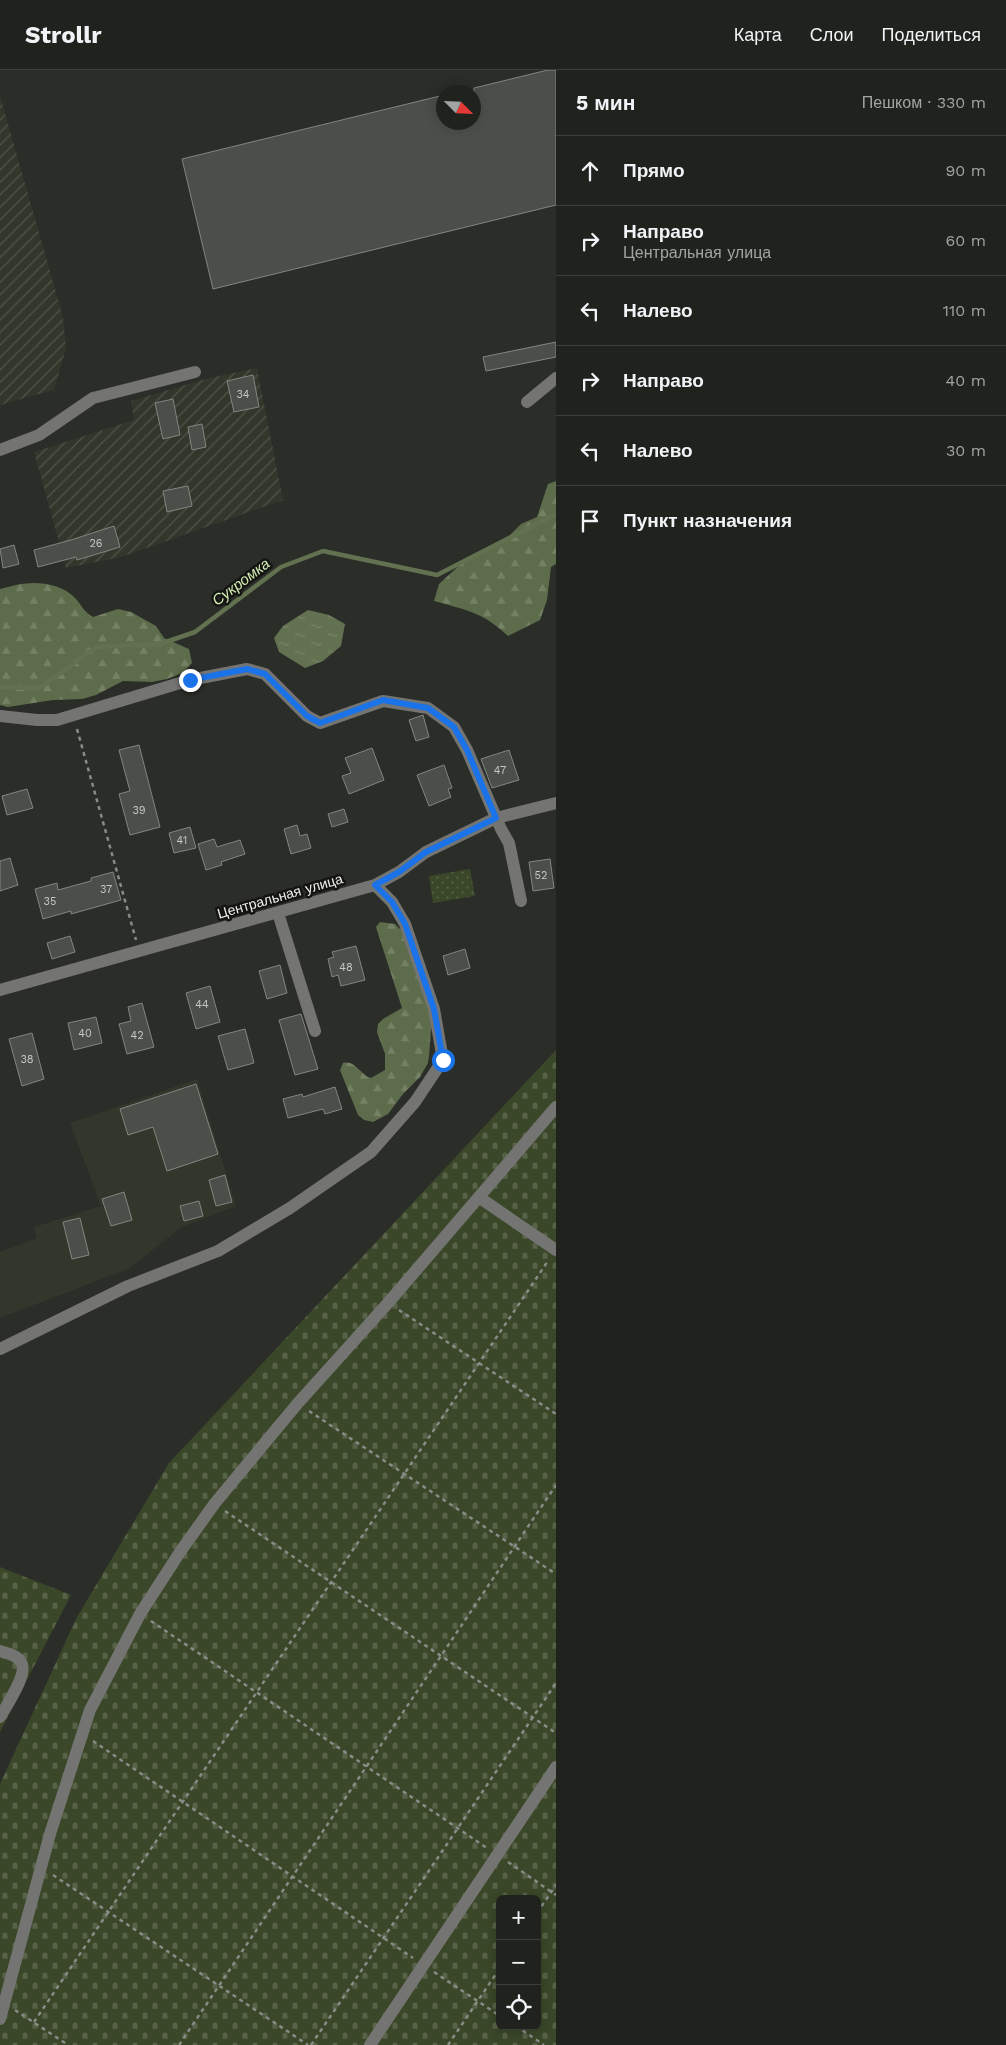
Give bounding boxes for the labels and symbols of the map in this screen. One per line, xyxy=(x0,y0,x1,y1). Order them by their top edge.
north arrow xyxy=(436,85,481,130)
house number: 34 xyxy=(236,388,250,401)
house number: 26 xyxy=(89,537,103,550)
water label: Сукромка xyxy=(209,554,273,610)
route end xyxy=(179,669,202,692)
house number: 47 xyxy=(494,764,506,777)
house number: 39 xyxy=(132,804,146,817)
house number: 41 xyxy=(177,834,187,847)
house number: 52 xyxy=(535,869,547,882)
street label: Центральная улица xyxy=(215,870,345,922)
house number: 37 xyxy=(100,883,112,896)
house number: 35 xyxy=(44,895,56,908)
house number: 48 xyxy=(339,961,353,974)
house number: 44 xyxy=(195,998,209,1011)
house number: 40 xyxy=(78,1027,92,1040)
house number: 42 xyxy=(130,1029,144,1042)
route start xyxy=(432,1049,455,1072)
house number: 38 xyxy=(20,1053,34,1066)

